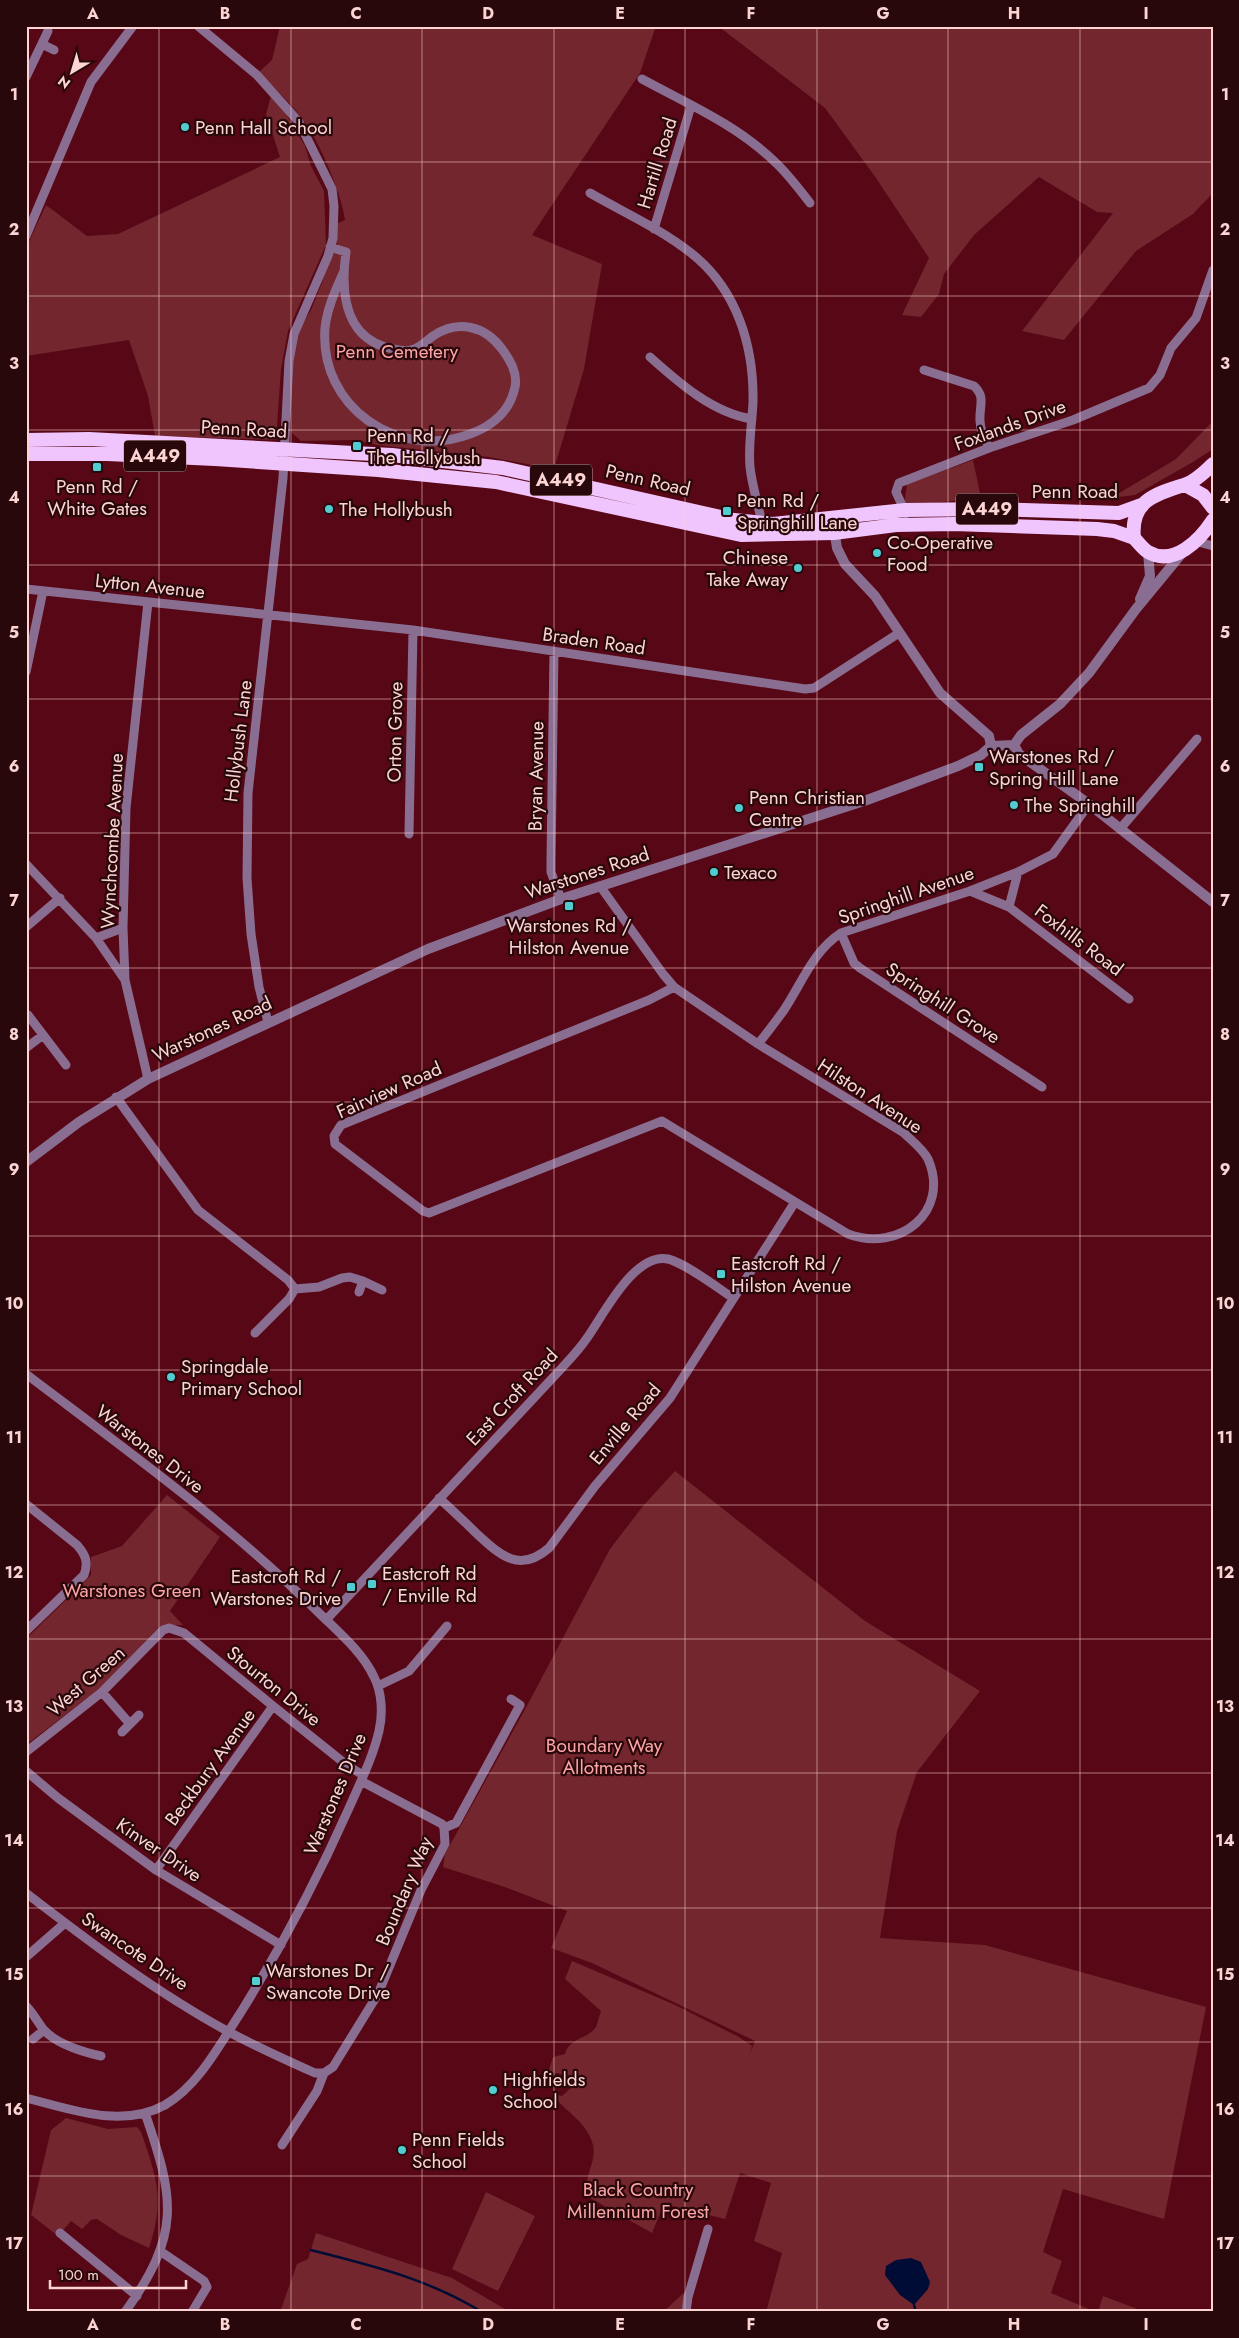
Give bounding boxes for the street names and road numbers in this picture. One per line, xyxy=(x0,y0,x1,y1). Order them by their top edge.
street label: Hartill Road xyxy=(630,114,684,212)
street label: Foxlands Drive xyxy=(950,392,1070,458)
street label: Penn Road xyxy=(200,413,288,445)
road number: A449 xyxy=(124,441,186,472)
street label: Penn Road xyxy=(603,457,693,503)
road number: A449 xyxy=(530,464,592,496)
street label: Penn Road xyxy=(1032,478,1118,505)
road number: A449 xyxy=(956,494,1018,524)
street label: Lytton Avenue xyxy=(94,567,206,605)
street label: Braden Road xyxy=(541,620,647,662)
street label: Hollybush Lane xyxy=(217,678,259,804)
street label: Orton Grove xyxy=(381,681,409,783)
street label: Bryan Avenue xyxy=(522,721,550,831)
street label: Wynchcombe Avenue xyxy=(94,752,130,930)
street label: Warstones Road xyxy=(521,840,653,906)
street label: Springhill Avenue xyxy=(834,859,978,931)
street label: Foxhills Road xyxy=(1029,898,1129,982)
street label: Springhill Grove xyxy=(880,956,1006,1050)
street label: Warstones Road xyxy=(148,989,276,1069)
street label: Hilston Avenue xyxy=(812,1052,928,1140)
street label: Fairview Road xyxy=(332,1055,446,1125)
street label: East Croft Road xyxy=(460,1343,564,1451)
street label: Enville Road xyxy=(583,1377,667,1471)
street label: Warstones Drive xyxy=(90,1398,210,1500)
street label: West Green xyxy=(41,1639,131,1723)
street label: Stourton Drive xyxy=(221,1639,327,1733)
street label: Beckbury Avenue xyxy=(158,1703,262,1831)
street label: Warstones Drive xyxy=(297,1728,373,1859)
street label: Kinver Drive xyxy=(111,1811,207,1889)
street label: Boundary Way xyxy=(369,1832,439,1950)
street label: Swancote Drive xyxy=(76,1905,194,1997)

